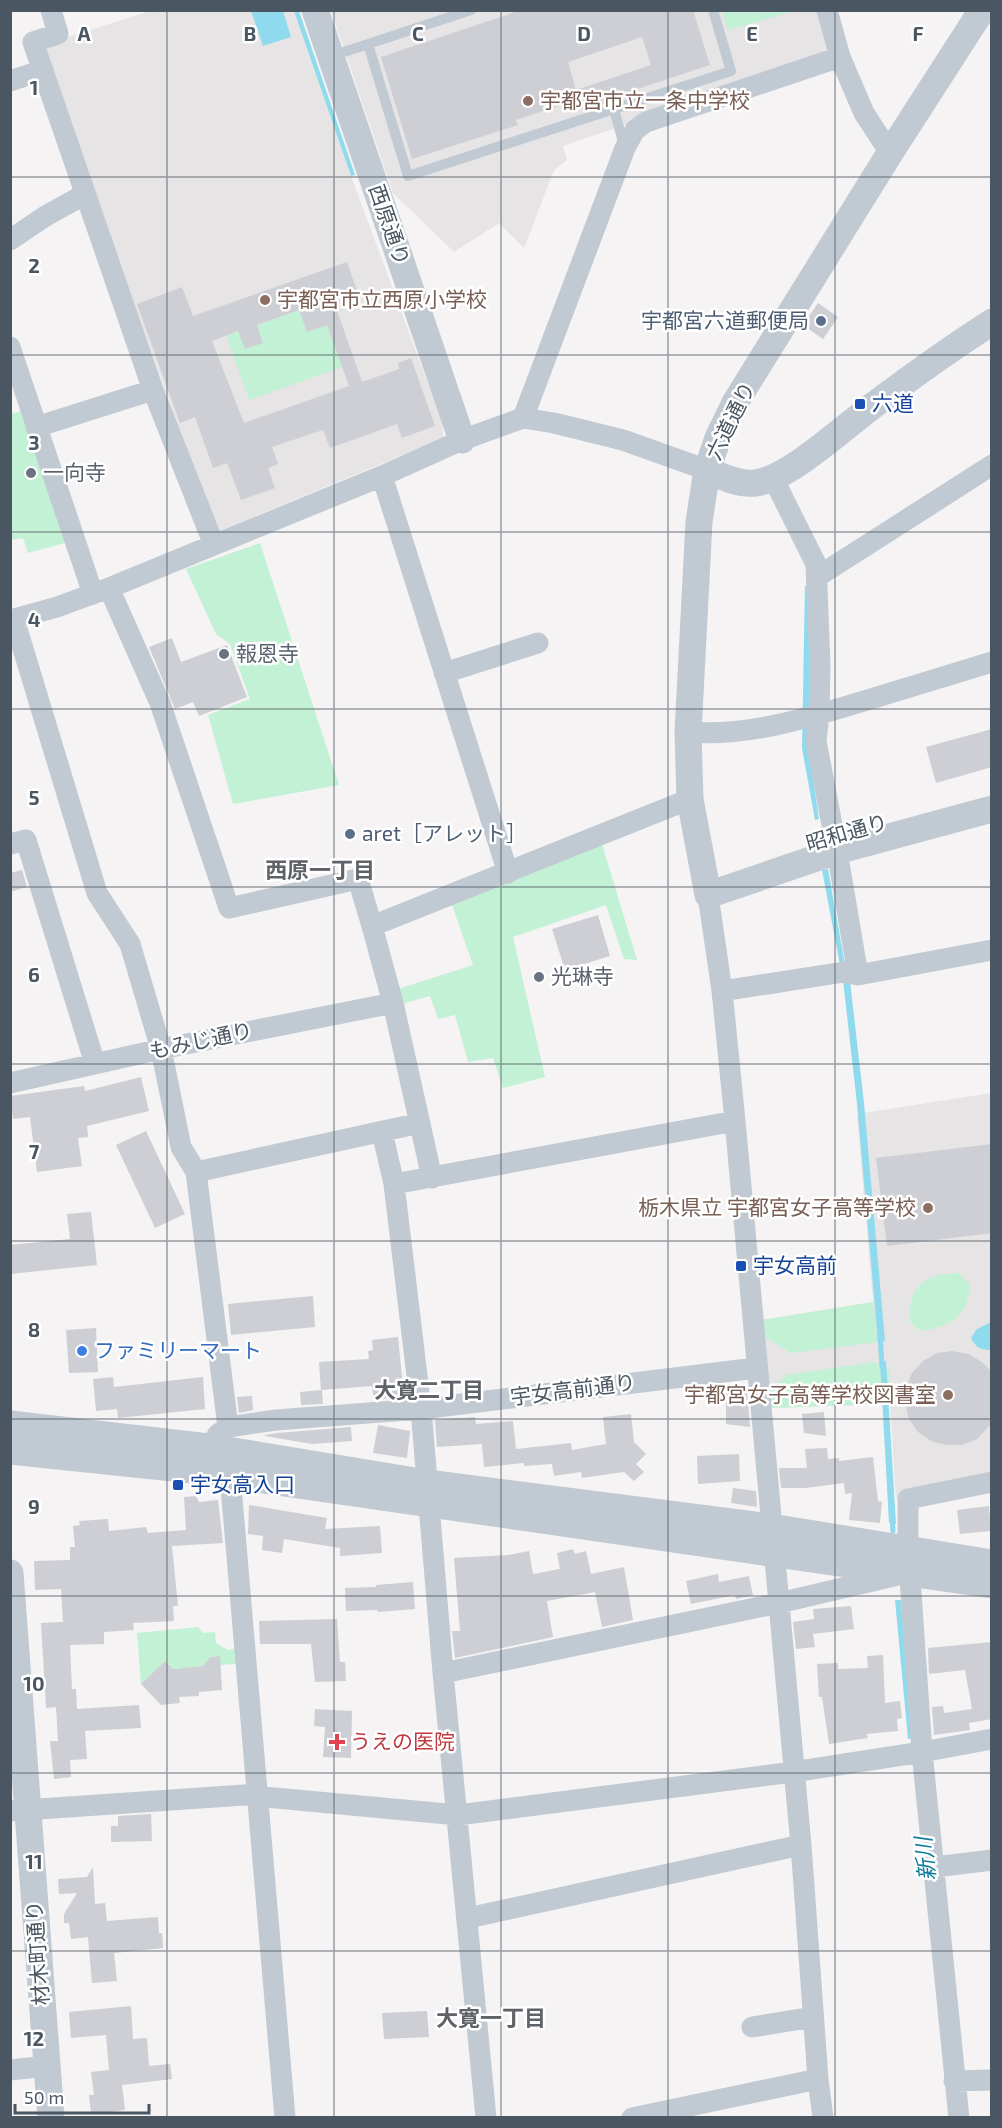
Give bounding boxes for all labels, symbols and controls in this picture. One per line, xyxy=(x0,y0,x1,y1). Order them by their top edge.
text: A xyxy=(77,21,91,45)
text: B xyxy=(244,21,256,45)
text: C xyxy=(412,21,424,45)
text: D xyxy=(577,21,591,45)
text: E xyxy=(746,21,758,45)
text: F xyxy=(912,21,924,45)
text: 1 xyxy=(30,75,38,99)
place label: 宇都宮市立一条中学校 xyxy=(540,87,750,112)
marker: 宇都宮市立一条中学校 xyxy=(521,94,535,108)
street label: 西原通り xyxy=(365,181,416,268)
text: 2 xyxy=(28,253,40,277)
place label: 宇都宮市立西原小学校 xyxy=(277,286,487,311)
marker: 宇都宮市立西原小学校 xyxy=(258,293,272,307)
place label: 宇都宮六道郵便局 xyxy=(641,307,809,332)
marker: 宇都宮六道郵便局 xyxy=(814,314,828,328)
street label: 六道通り xyxy=(700,377,759,464)
place label: 六道 xyxy=(872,390,914,415)
marker: 六道 xyxy=(853,397,867,411)
text: 3 xyxy=(28,430,40,454)
place label: 一向寺 xyxy=(43,459,106,484)
marker: 一向寺 xyxy=(24,466,38,480)
text: 4 xyxy=(28,607,41,631)
place label: 報恩寺 xyxy=(236,640,299,665)
marker: 報恩寺 xyxy=(217,647,231,661)
text: 5 xyxy=(28,785,40,809)
street label: 昭和通り xyxy=(803,808,890,855)
place label: aret［アレット］ xyxy=(362,820,527,845)
marker: aret［アレット］ xyxy=(343,827,357,841)
district label: 西原一丁目 xyxy=(265,856,375,882)
text: 6 xyxy=(28,962,40,986)
place label: 光琳寺 xyxy=(551,963,614,988)
marker: 光琳寺 xyxy=(532,970,546,984)
street label: もみじ通り xyxy=(147,1016,255,1063)
text: 7 xyxy=(29,1139,40,1163)
place label: 栃木県立 宇都宮女子高等学校 xyxy=(638,1194,916,1219)
marker: 栃木県立 宇都宮女子高等学校 xyxy=(921,1201,935,1215)
place label: 宇女高前 xyxy=(753,1252,837,1277)
marker: 宇女高前 xyxy=(734,1259,748,1273)
text: 8 xyxy=(28,1317,40,1341)
place label: ファミリーマート xyxy=(94,1337,262,1362)
marker: ファミリーマート xyxy=(75,1344,89,1358)
street label: 宇女高前通り xyxy=(509,1368,637,1409)
district label: 大寛二丁目 xyxy=(374,1376,484,1402)
place label: 宇都宮女子高等学校図書室 xyxy=(684,1381,936,1406)
marker: 宇都宮女子高等学校図書室 xyxy=(941,1388,955,1402)
place label: 宇女高入口 xyxy=(190,1471,295,1496)
marker: 宇女高入口 xyxy=(171,1478,185,1492)
text: 9 xyxy=(28,1494,40,1518)
text: 10 xyxy=(23,1671,45,1695)
place label: うえの医院 xyxy=(350,1728,455,1753)
marker: うえの医院 xyxy=(328,1733,346,1751)
water label: 新川 xyxy=(909,1834,939,1882)
text: 11 xyxy=(25,1849,43,1873)
street label: 材木町通り xyxy=(20,1900,53,2006)
district label: 大寛一丁目 xyxy=(436,2004,546,2030)
text: 12 xyxy=(24,2026,44,2050)
scale bar xyxy=(15,2077,148,2115)
text: 50 m xyxy=(24,2086,64,2108)

